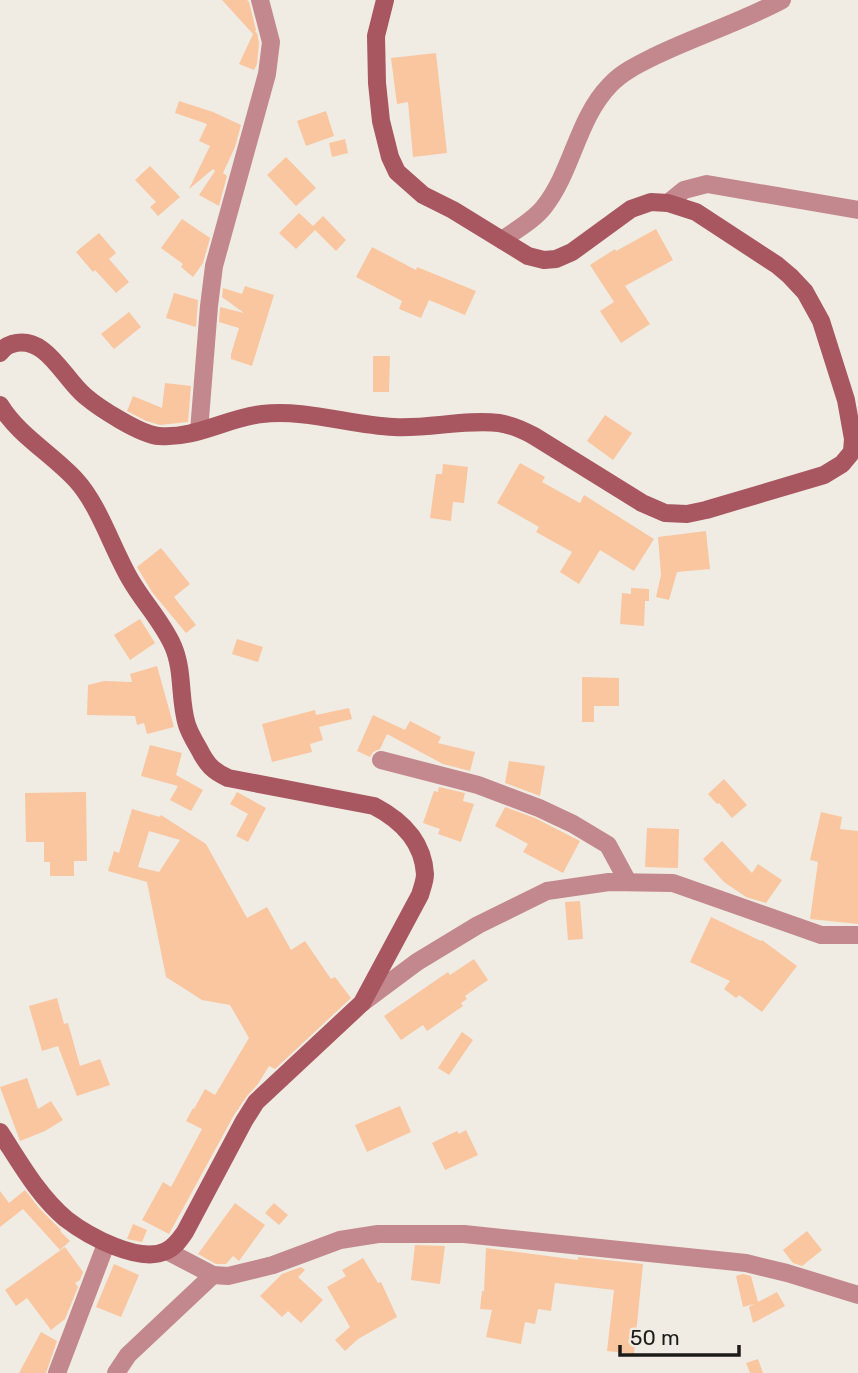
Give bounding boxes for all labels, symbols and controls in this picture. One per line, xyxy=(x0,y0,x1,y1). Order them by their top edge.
scale bar xyxy=(620,1314,739,1358)
text: 50 m xyxy=(630,1325,680,1350)

